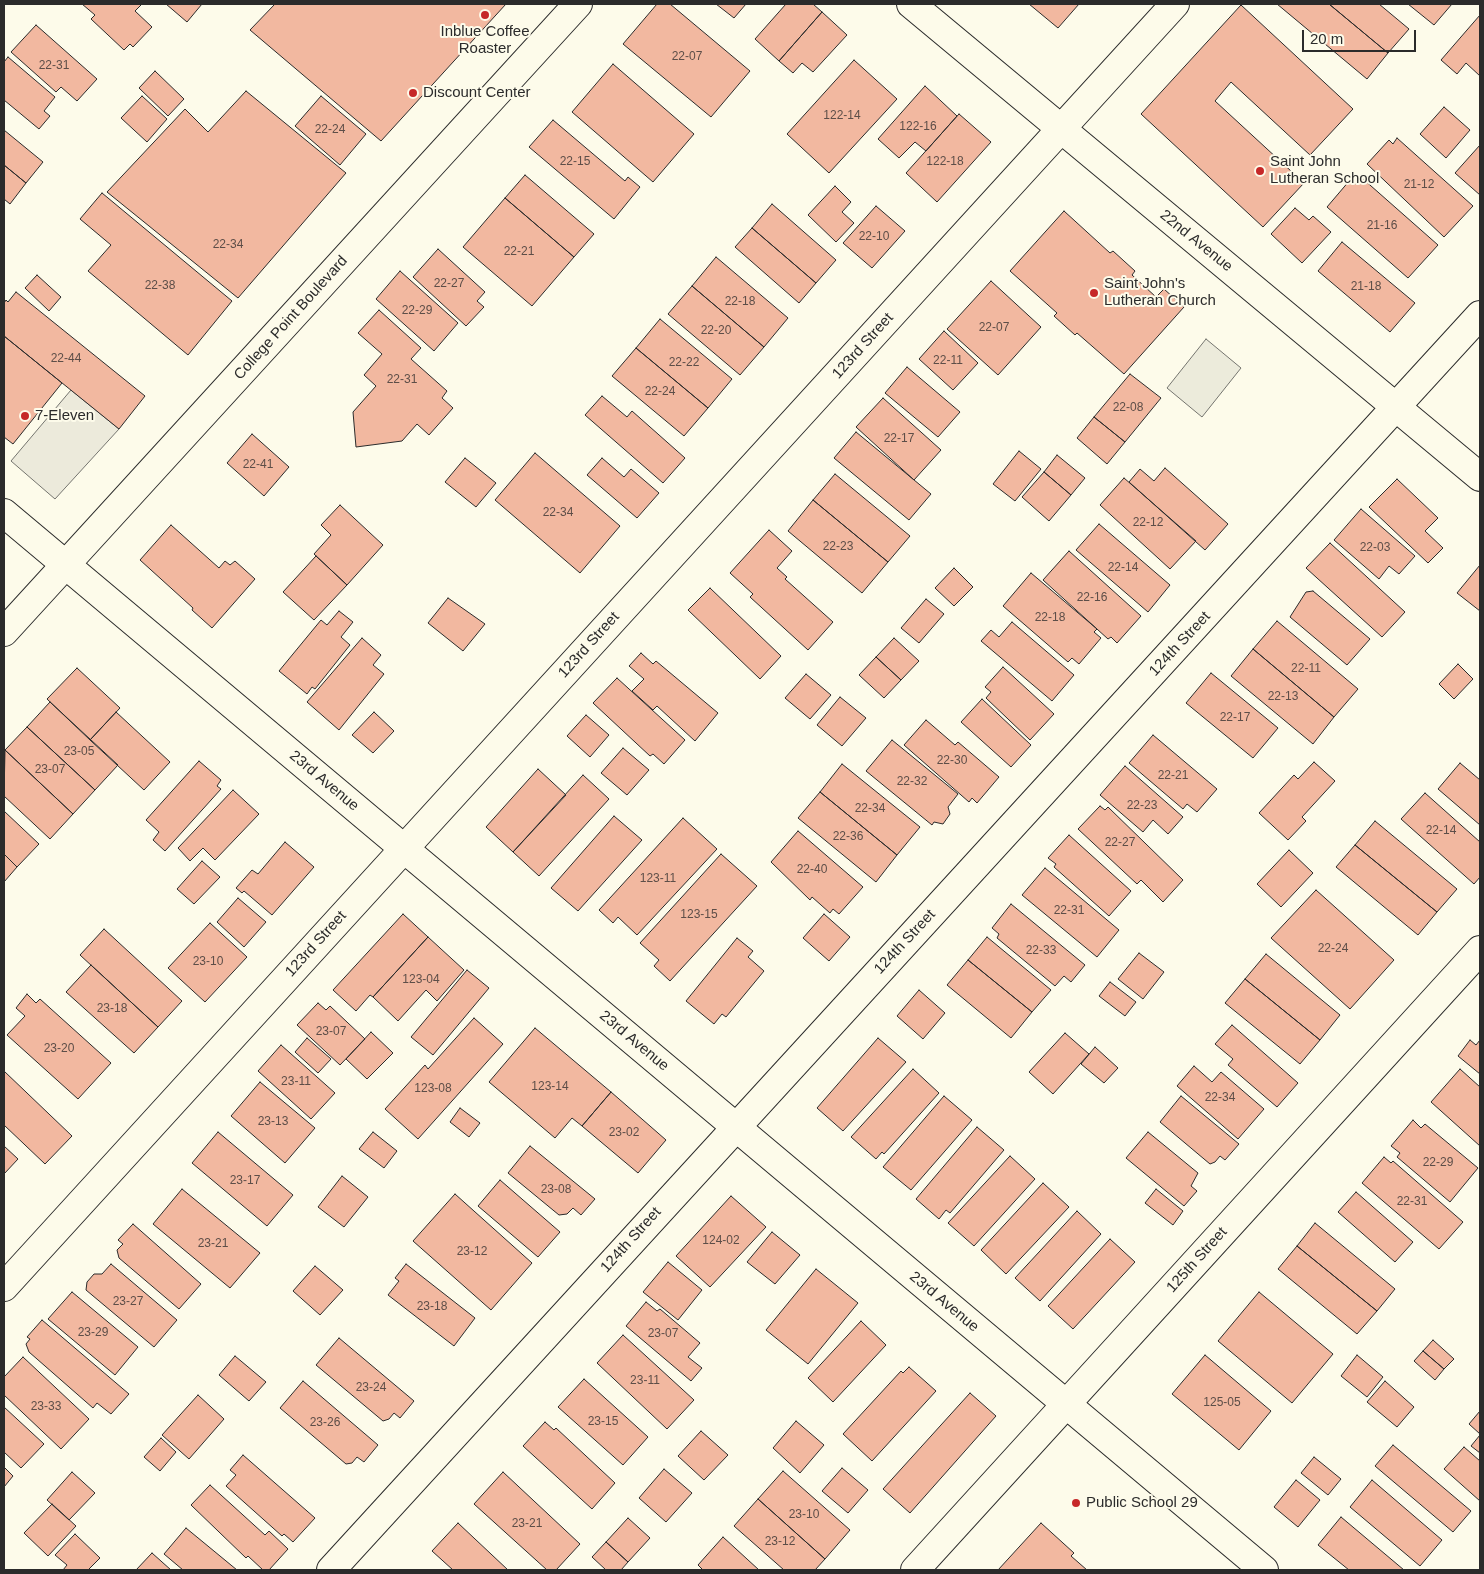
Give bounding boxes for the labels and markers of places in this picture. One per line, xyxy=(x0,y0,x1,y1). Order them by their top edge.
marker: Inblue Coffee Roaster xyxy=(479,9,491,21)
place label: Inblue Coffee Roaster xyxy=(441,23,529,58)
place label: Discount Center xyxy=(423,84,531,102)
marker: Discount Center xyxy=(407,87,419,99)
place label: Saint John Lutheran School xyxy=(1270,153,1379,188)
marker: Saint John Lutheran School xyxy=(1254,165,1266,177)
place label: Saint John's Lutheran Church xyxy=(1104,275,1216,310)
marker: Saint John's Lutheran Church xyxy=(1088,287,1100,299)
place label: 7-Eleven xyxy=(35,407,94,425)
marker: 7-Eleven xyxy=(19,410,31,422)
place label: Public School 29 xyxy=(1086,1494,1198,1512)
marker: Public School 29 xyxy=(1070,1497,1082,1509)

